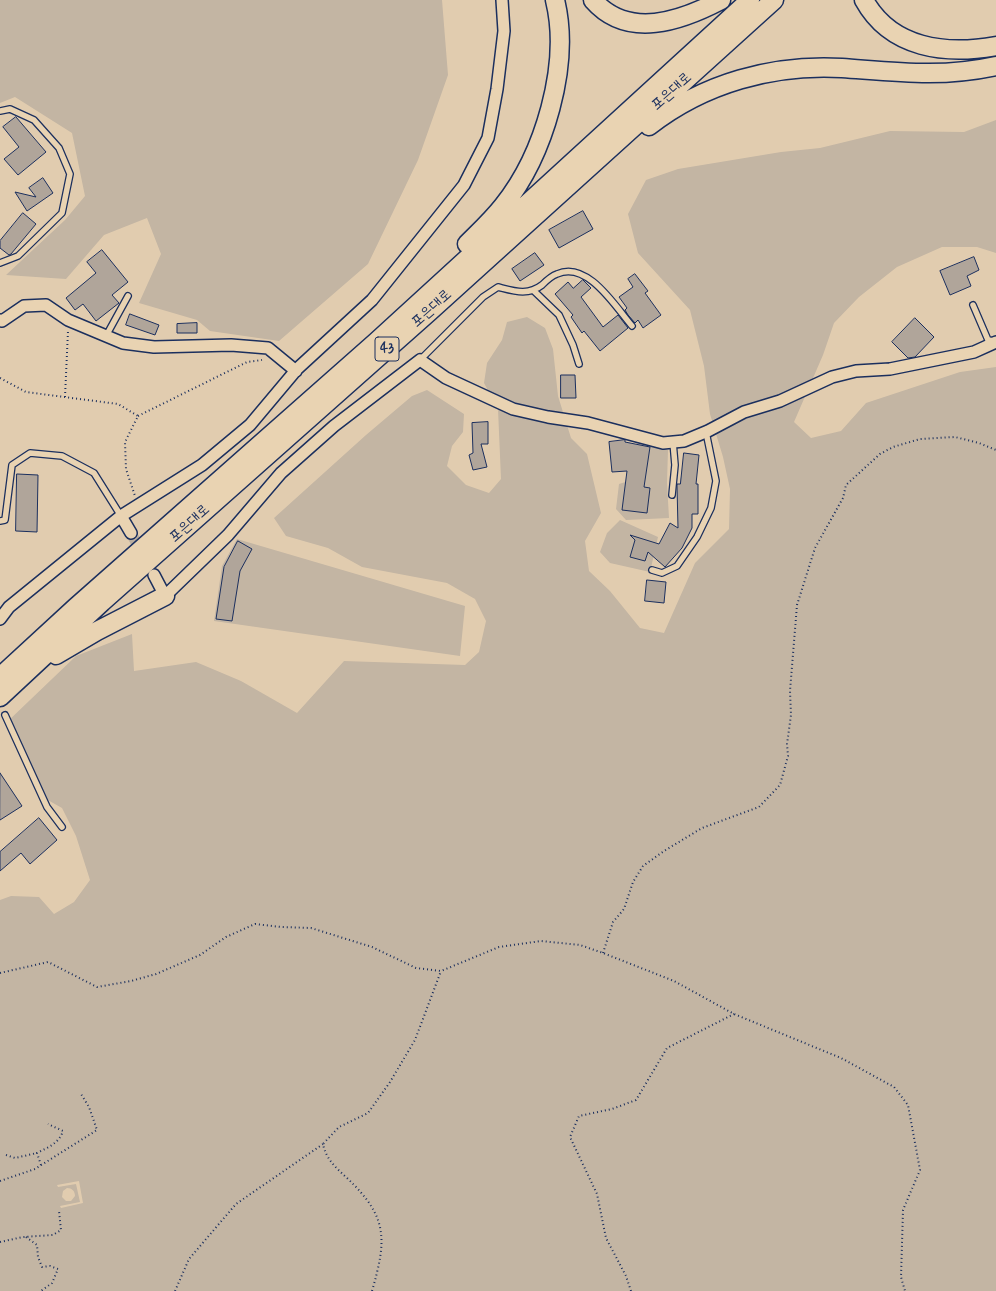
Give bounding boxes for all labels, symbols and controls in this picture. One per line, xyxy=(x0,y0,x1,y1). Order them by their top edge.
street label: 포은대로 xyxy=(648,69,696,115)
street label: 포은대로 xyxy=(408,286,456,332)
road number: 43 xyxy=(375,337,399,361)
street label: 포은대로 xyxy=(166,501,214,547)

